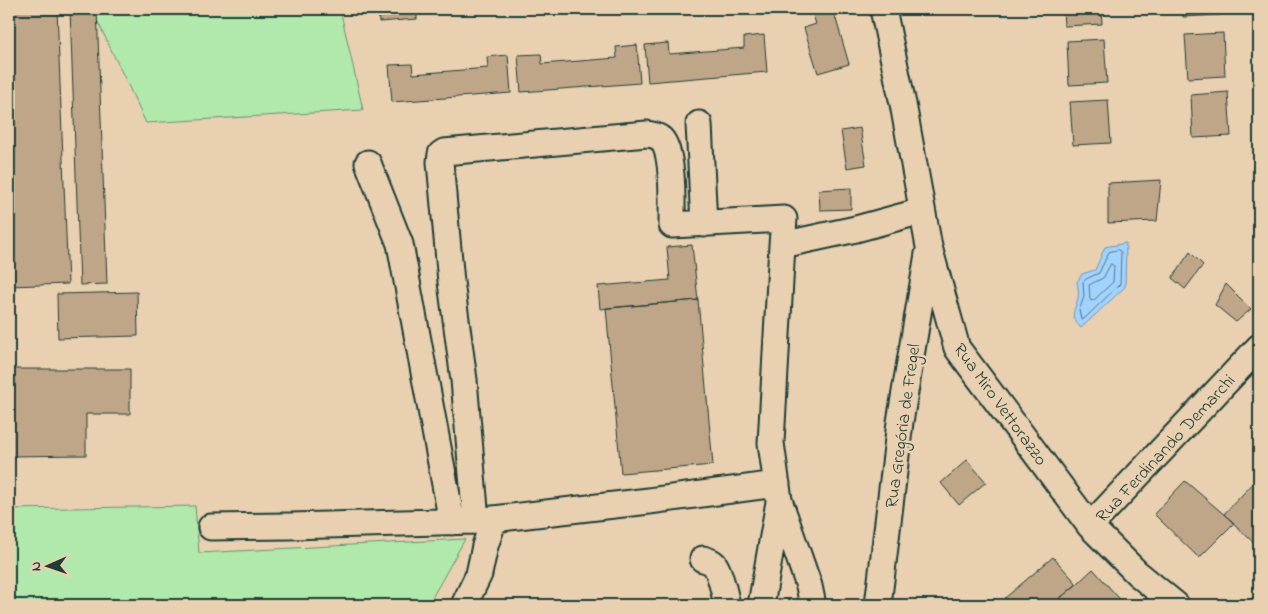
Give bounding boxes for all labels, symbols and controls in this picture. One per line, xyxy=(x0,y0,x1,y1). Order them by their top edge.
street label: Rua Miro Vettorazzo xyxy=(946,339,1053,472)
street label: Rua Gregória de Fregel xyxy=(880,342,929,510)
street label: Rua Ferdinando Demarchi xyxy=(1091,369,1242,529)
north arrow xyxy=(22,542,72,592)
text: N xyxy=(26,561,47,571)

